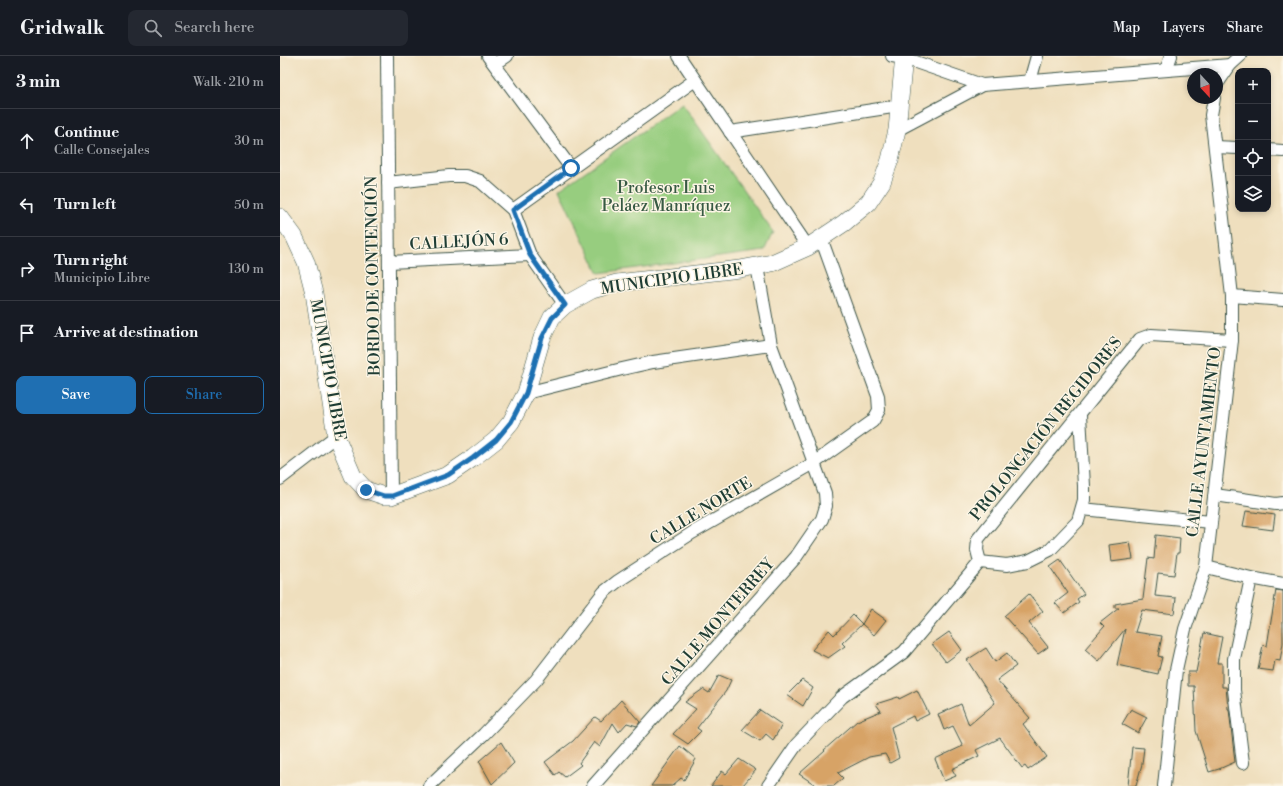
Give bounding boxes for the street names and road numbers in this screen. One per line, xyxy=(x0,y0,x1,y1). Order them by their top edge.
street label: BORDO DE CONTENCIÓN xyxy=(359,176,385,377)
street label: CALLEJÓN 6 xyxy=(409,227,509,255)
street label: MUNICIPIO LIBRE xyxy=(599,259,745,299)
street label: MUNICIPIO LIBRE xyxy=(306,297,350,443)
street label: PROLONGACIÓN REGIDORES xyxy=(964,332,1126,525)
street label: CALLE AYUNTAMIENTO xyxy=(1182,346,1226,538)
street label: CALLE NORTE xyxy=(646,473,756,549)
street label: CALLE MONTERREY xyxy=(657,553,780,690)

